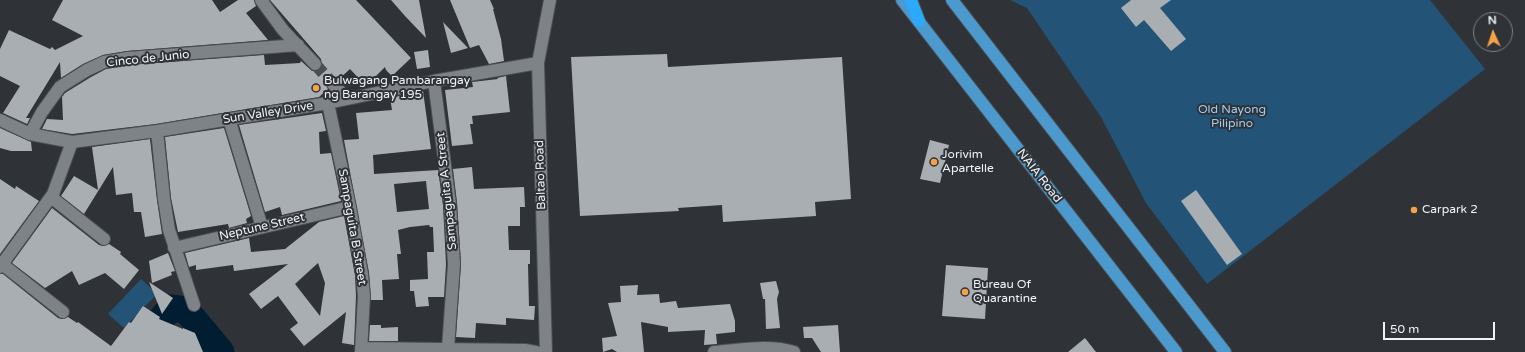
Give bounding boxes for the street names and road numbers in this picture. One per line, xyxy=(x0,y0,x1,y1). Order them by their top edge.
street label: Cinco de Junio xyxy=(106,47,190,71)
street label: Sun Valley Drive xyxy=(222,99,314,127)
street label: Sampaguita A Street xyxy=(434,131,460,251)
street label: Baltao Road xyxy=(533,140,549,210)
street label: NAIA Road xyxy=(1014,146,1064,206)
street label: Sampaguita B Street xyxy=(335,168,369,286)
street label: Neptune Street xyxy=(218,210,306,244)

